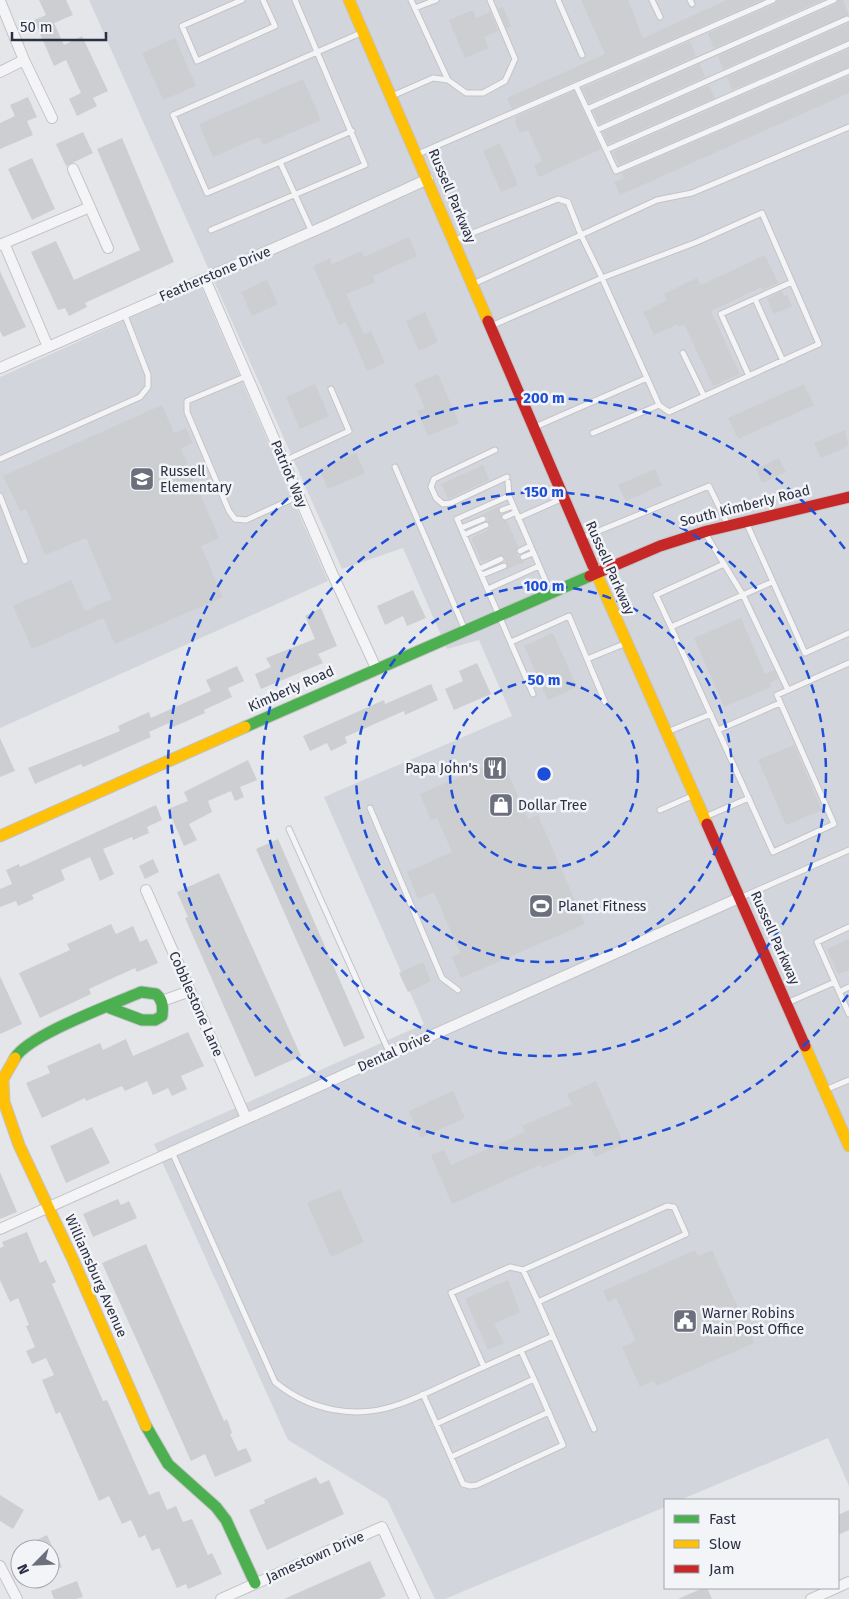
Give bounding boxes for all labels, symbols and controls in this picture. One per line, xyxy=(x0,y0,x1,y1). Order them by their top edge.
scale bar xyxy=(12,10,106,42)
text: 50 m xyxy=(20,18,53,36)
street label: Russell Parkway xyxy=(424,146,480,246)
street label: Featherstone Drive xyxy=(157,243,273,305)
text: 200 m xyxy=(523,389,565,407)
street label: Patriot Way xyxy=(267,438,311,510)
place label: Russell Elementary xyxy=(160,463,232,496)
school or university icon: Russell Elementary xyxy=(129,466,155,492)
street label: South Kimberly Road xyxy=(678,482,812,530)
text: 150 m xyxy=(524,483,564,501)
street label: Russell Parkway xyxy=(582,518,638,618)
text: 100 m xyxy=(524,577,564,595)
street label: Kimberly Road xyxy=(245,662,337,716)
text: 50 m xyxy=(527,671,561,689)
restaurant icon: Papa John's xyxy=(482,755,508,781)
place label: Papa John's xyxy=(405,760,478,777)
centre of rings xyxy=(535,765,553,783)
shop icon: Dollar Tree xyxy=(488,792,514,818)
place label: Dollar Tree xyxy=(518,797,587,814)
street label: Russell Parkway xyxy=(747,888,803,988)
sports icon: Planet Fitness xyxy=(528,893,554,919)
place label: Planet Fitness xyxy=(558,898,647,915)
street label: Cobblestone Lane xyxy=(165,949,227,1059)
street label: Dental Drive xyxy=(355,1028,433,1076)
street label: Williamsburg Avenue xyxy=(61,1212,131,1340)
place label: Warner Robins Main Post Office xyxy=(702,1305,804,1338)
public building icon: Warner Robins Main Post Office xyxy=(672,1308,698,1334)
legend xyxy=(664,1499,839,1589)
text: Fast xyxy=(709,1510,736,1528)
street label: Jamestown Drive xyxy=(263,1528,367,1586)
text: Slow xyxy=(709,1535,741,1553)
north arrow xyxy=(10,1539,60,1589)
text: Jam xyxy=(709,1560,735,1578)
text: N xyxy=(14,1561,33,1577)

